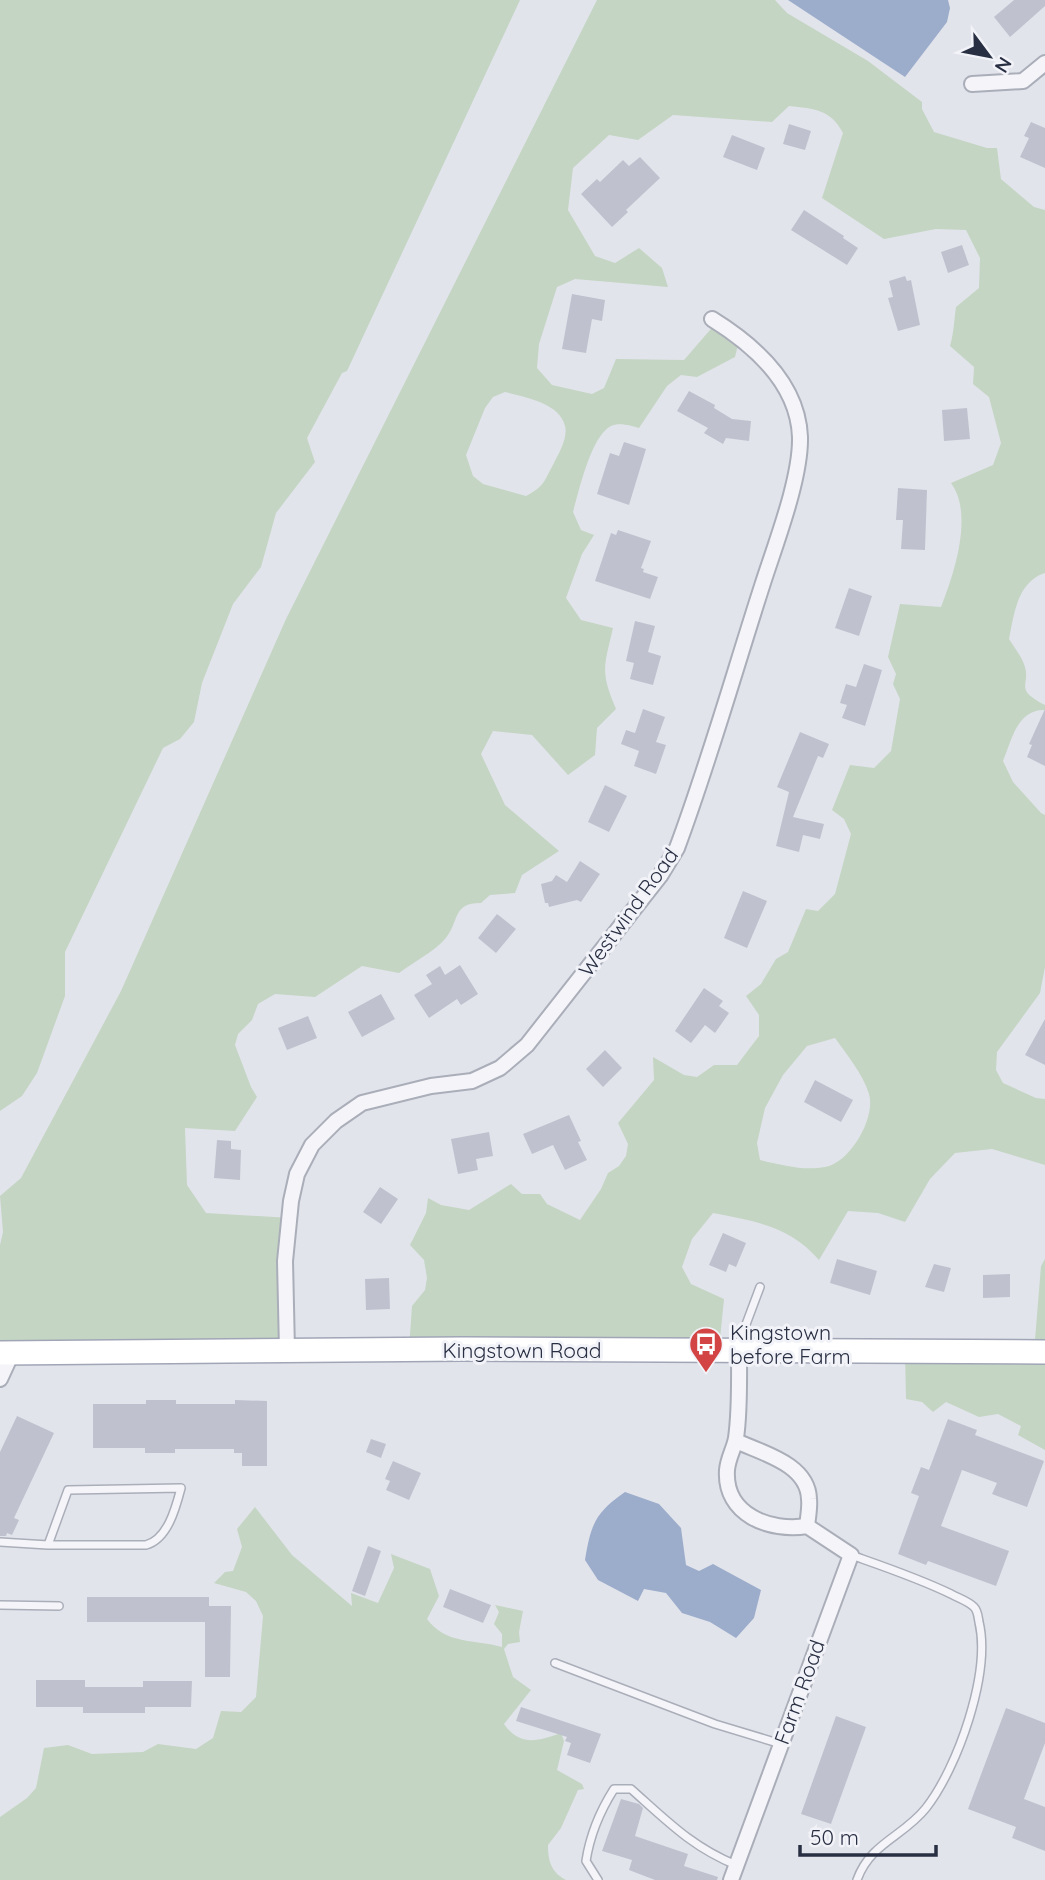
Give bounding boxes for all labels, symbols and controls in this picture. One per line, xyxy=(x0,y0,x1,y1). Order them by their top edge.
north arrow xyxy=(954,21,1024,91)
text: N xyxy=(990,53,1017,77)
street label: Westwind Road xyxy=(573,843,683,981)
place label: Kingstown before Farm xyxy=(730,1319,851,1369)
bus stop icon: Kingstown before Farm xyxy=(687,1325,725,1374)
street label: Kingstown Road xyxy=(442,1337,602,1363)
street label: Farm Road xyxy=(768,1636,830,1748)
scale bar xyxy=(800,1814,936,1858)
text: 50 m xyxy=(810,1824,859,1850)

